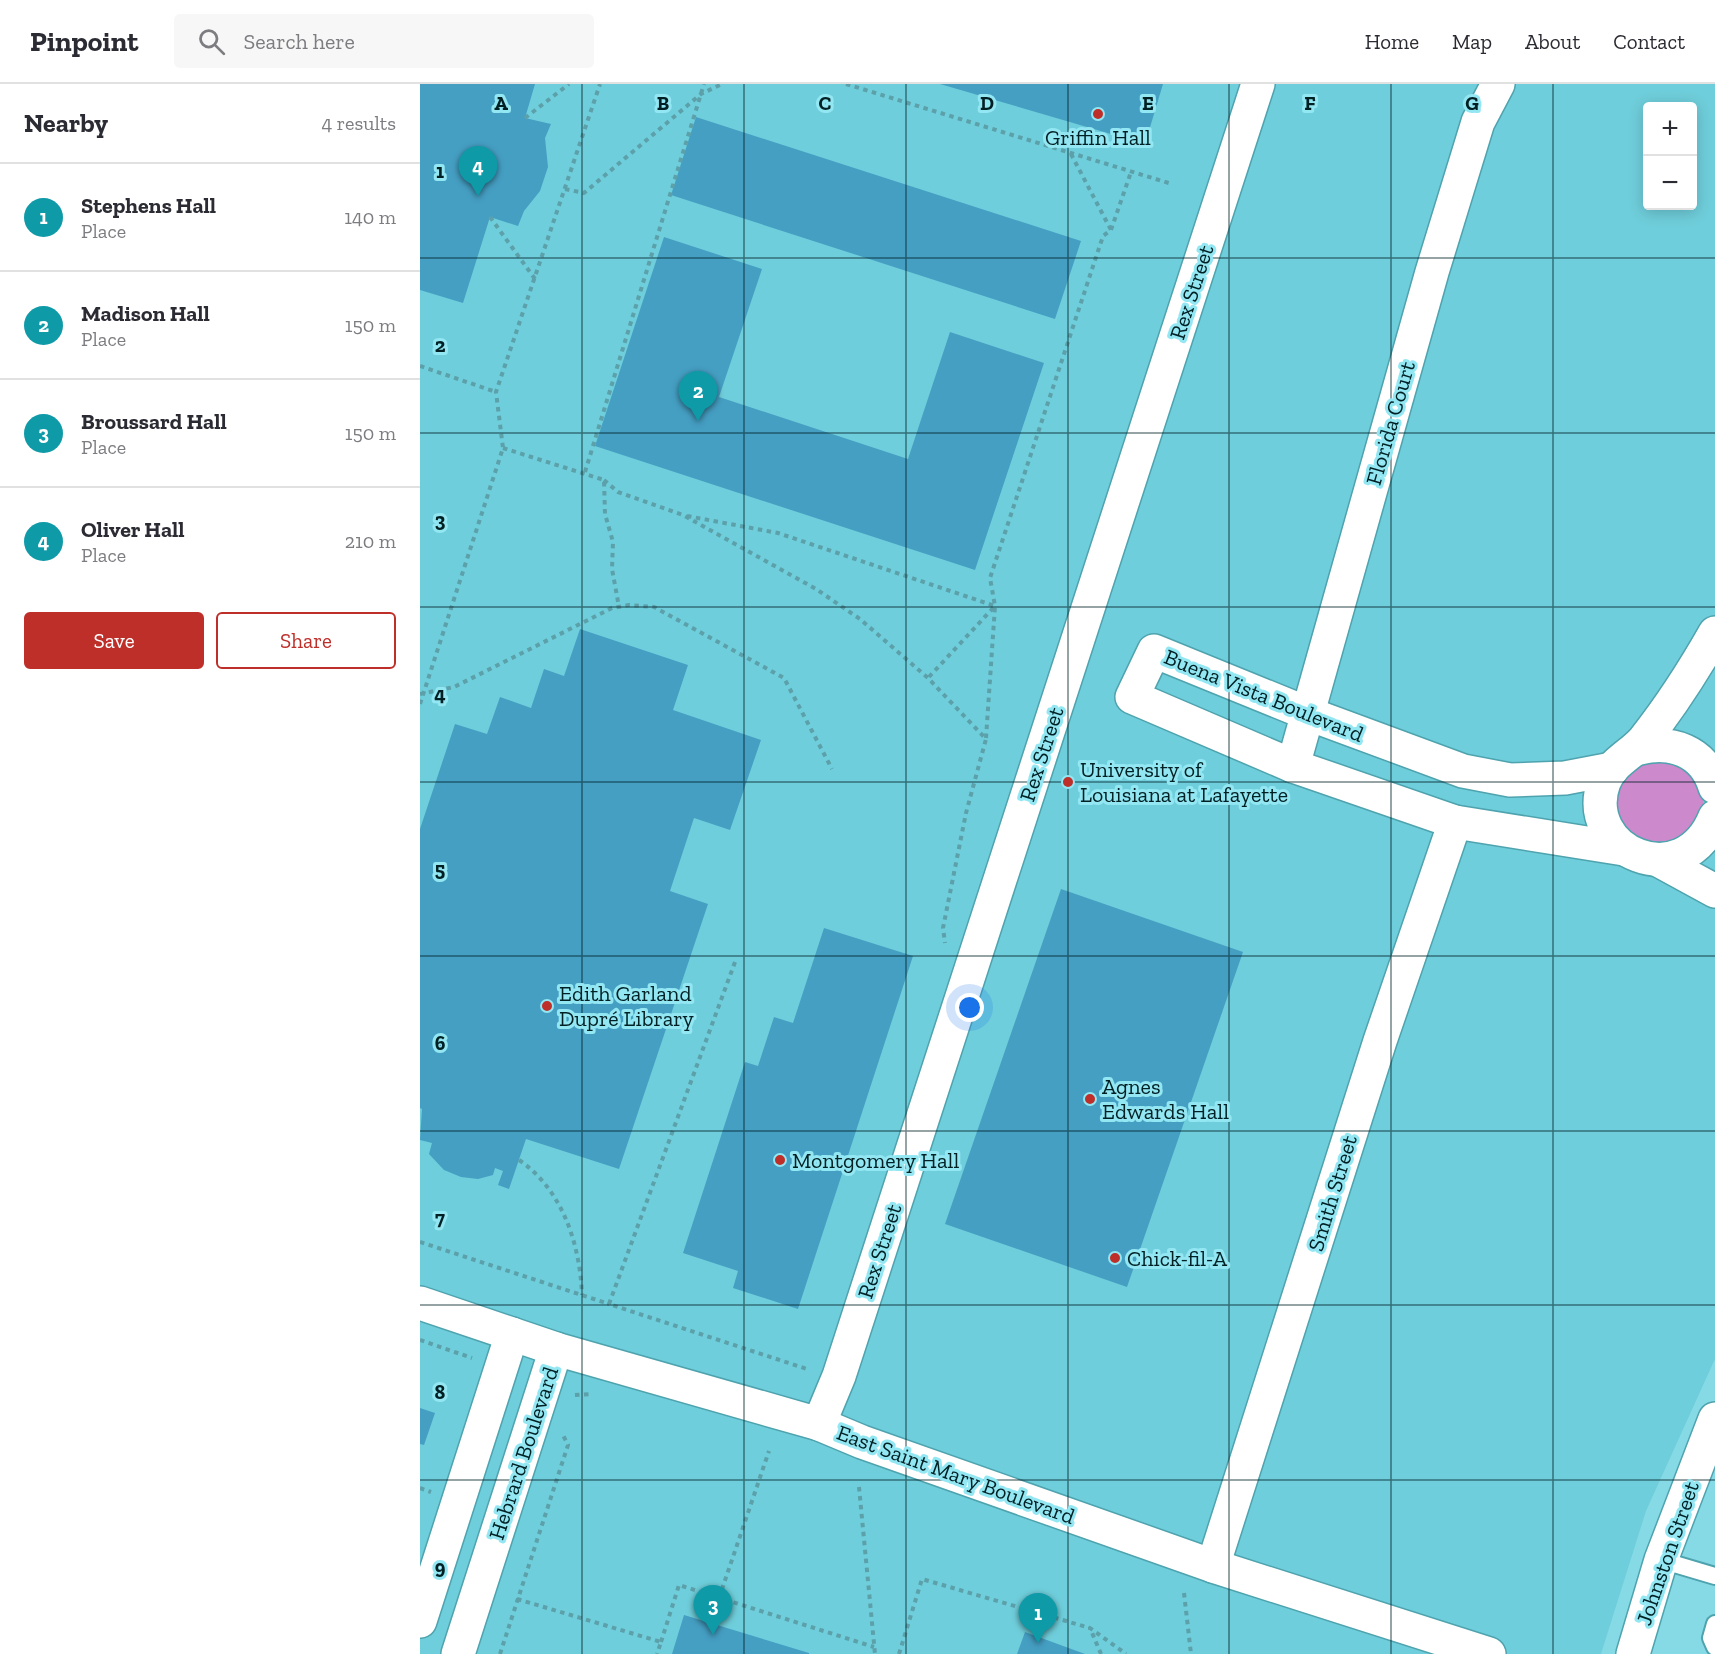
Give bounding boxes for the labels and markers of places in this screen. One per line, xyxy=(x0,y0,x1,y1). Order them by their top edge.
marker: Griffin Hall xyxy=(1091,107,1105,121)
place label: Griffin Hall xyxy=(1045,124,1151,151)
pin: 4 xyxy=(458,147,498,196)
pin: 2 xyxy=(678,372,718,421)
place label: University of Louisiana at Lafayette xyxy=(1080,756,1288,808)
marker: University of Louisiana at Lafayette xyxy=(1061,775,1075,789)
place label: Edith Garland Dupré Library xyxy=(559,980,695,1032)
marker: Edith Garland Dupré Library xyxy=(540,999,554,1013)
place label: Agnes Edwards Hall xyxy=(1102,1073,1229,1125)
marker: Agnes Edwards Hall xyxy=(1083,1092,1097,1106)
place label: Montgomery Hall xyxy=(792,1147,959,1174)
marker: Montgomery Hall xyxy=(773,1153,787,1167)
place label: Chick-fil-A xyxy=(1127,1245,1228,1272)
marker: Chick-fil-A xyxy=(1108,1251,1122,1265)
pin: 3 xyxy=(694,1586,732,1635)
pin: 1 xyxy=(1018,1594,1058,1643)

